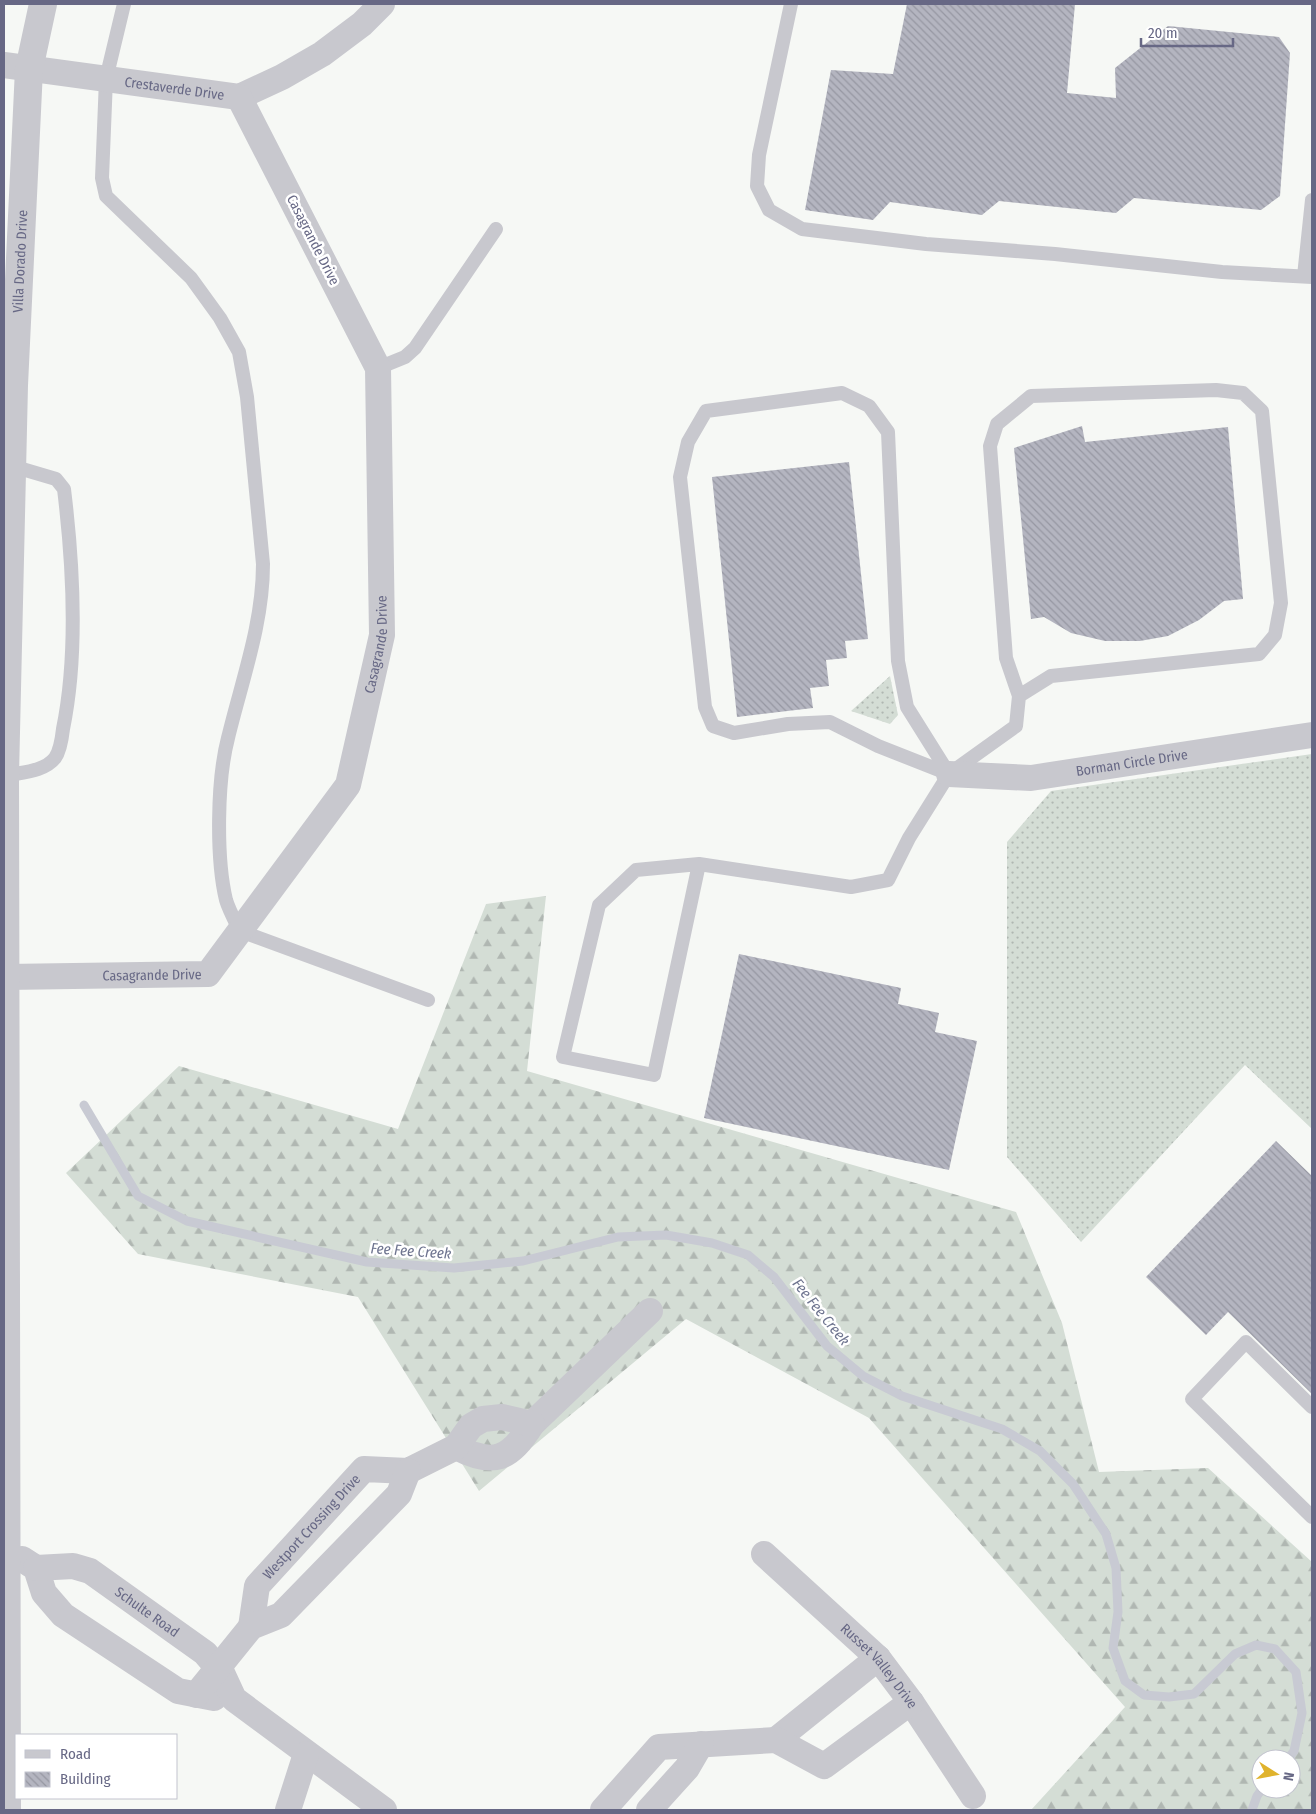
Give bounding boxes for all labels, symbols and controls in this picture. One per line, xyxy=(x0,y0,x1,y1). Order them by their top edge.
scale bar xyxy=(1141,15,1234,47)
text: 20 m xyxy=(1148,24,1178,42)
street label: Crestaverde Drive xyxy=(124,73,225,103)
street label: Casagrande Drive xyxy=(283,192,343,288)
street label: Villa Dorado Drive xyxy=(9,209,31,313)
street label: Casagrande Drive xyxy=(361,595,391,695)
street label: Borman Circle Drive xyxy=(1075,746,1189,780)
street label: Casagrande Drive xyxy=(102,966,202,984)
water label: Fee Fee Creek xyxy=(370,1239,453,1263)
water label: Fee Fee Creek xyxy=(789,1275,854,1350)
street label: Westport Crossing Drive xyxy=(259,1470,364,1583)
street label: Schulte Road xyxy=(112,1583,183,1640)
street label: Russet Valley Drive xyxy=(837,1620,921,1712)
legend xyxy=(15,1734,178,1799)
text: Road xyxy=(60,1745,91,1763)
north arrow xyxy=(1251,1749,1301,1799)
text: Building xyxy=(60,1770,111,1788)
text: N xyxy=(1279,1771,1297,1782)

